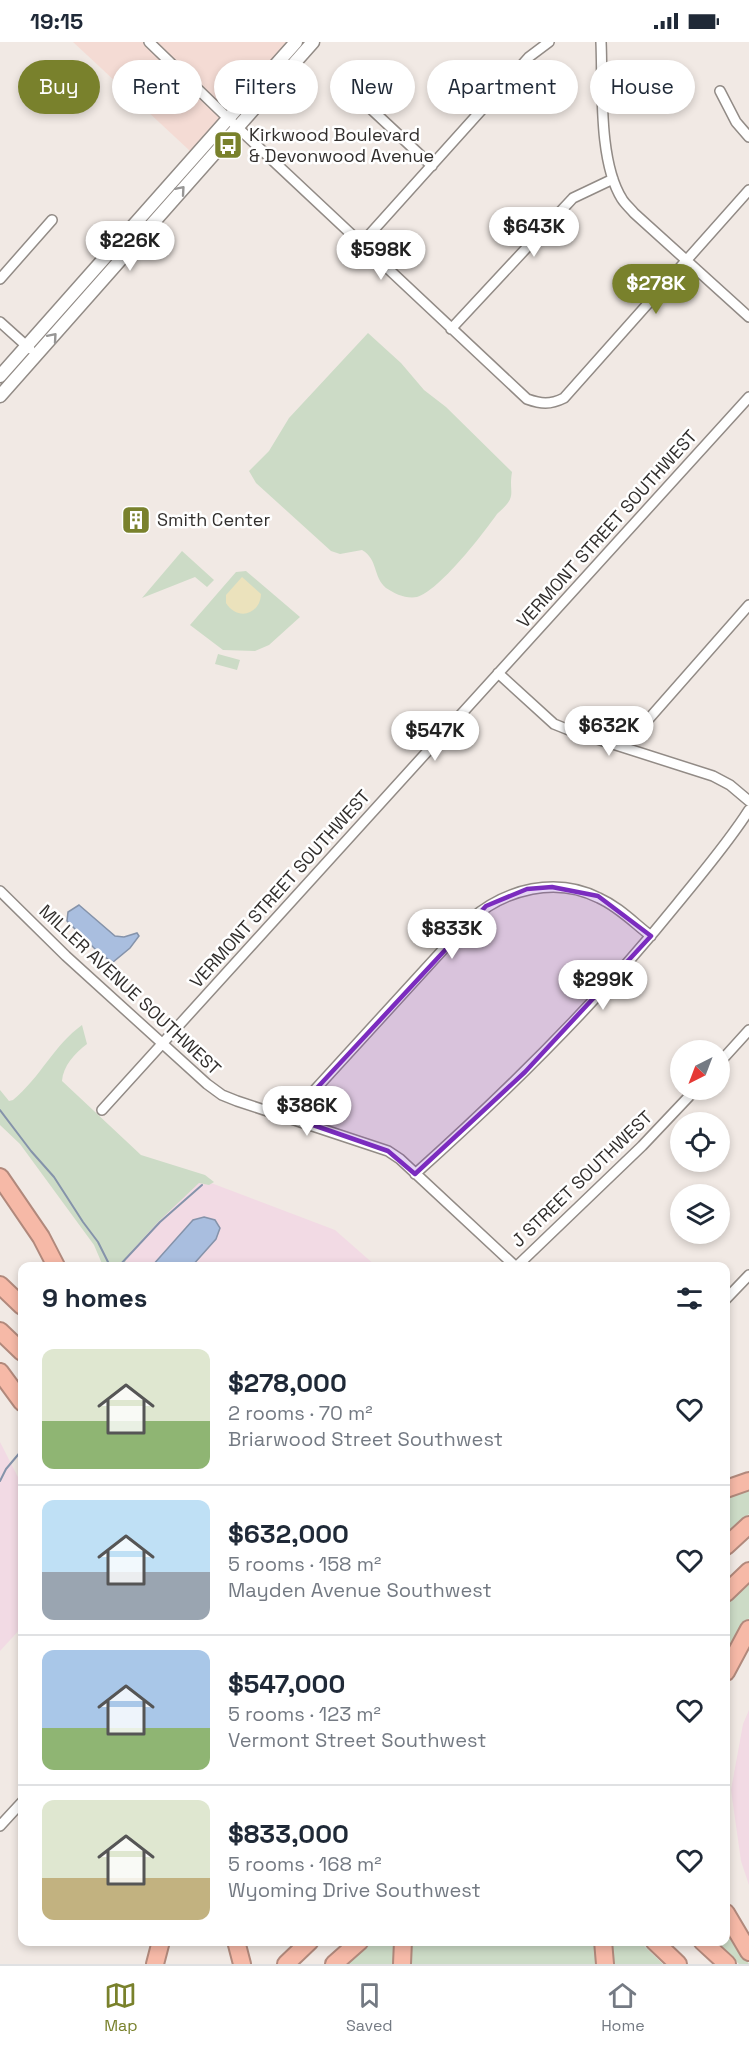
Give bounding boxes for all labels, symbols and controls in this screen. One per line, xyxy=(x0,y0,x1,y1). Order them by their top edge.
text: 19:15 xyxy=(30,7,83,35)
chip: Buy xyxy=(18,60,100,114)
chip: Rent xyxy=(112,60,202,114)
chip: Filters xyxy=(214,60,318,114)
chip: New xyxy=(330,60,415,114)
chip: Apartment xyxy=(427,60,578,114)
chip: House xyxy=(590,60,695,114)
place label: Kirkwood Boulevard & Devonwood Avenue xyxy=(249,123,434,167)
bus stop icon: Kirkwood Boulevard & Devonwood Avenue xyxy=(212,129,244,161)
one-way arrow xyxy=(174,186,185,197)
pin: $643K xyxy=(492,207,576,258)
text: $643K xyxy=(503,213,565,239)
pin: $226K xyxy=(88,221,172,272)
text: $226K xyxy=(100,227,160,253)
pin: $598K xyxy=(339,230,423,281)
text: $598K xyxy=(351,236,412,262)
pin: $278K xyxy=(614,264,698,315)
text: $278K xyxy=(626,270,686,296)
one-way arrow xyxy=(45,333,56,344)
street label: VERMONT STREET SOUTHWEST xyxy=(511,425,702,633)
building icon: Smith Center xyxy=(120,504,152,536)
place label: Smith Center xyxy=(157,508,270,531)
pin: $632K xyxy=(567,706,651,757)
pin: $547K xyxy=(393,711,477,762)
text: $632K xyxy=(578,712,640,738)
text: $547K xyxy=(405,717,465,743)
street label: VERMONT STREET SOUTHWEST xyxy=(184,785,375,993)
street label: MILLER AVENUE SOUTHWEST xyxy=(35,899,226,1080)
pin: $833K xyxy=(410,909,494,960)
text: $833K xyxy=(422,915,482,941)
pin: $299K xyxy=(561,960,645,1011)
text: $299K xyxy=(572,966,634,992)
north arrow xyxy=(670,1040,730,1100)
map controls xyxy=(670,1040,730,1244)
pin: $386K xyxy=(265,1086,349,1137)
text: $386K xyxy=(276,1092,338,1118)
street label: J STREET SOUTHWEST xyxy=(506,1105,657,1252)
button: locate xyxy=(670,1112,730,1172)
button: layers xyxy=(670,1184,730,1244)
text: 9 homes xyxy=(42,1281,147,1315)
icon: filters xyxy=(673,1282,706,1315)
text: $278,000 xyxy=(228,1366,347,1400)
icon: home xyxy=(90,1373,162,1445)
icon: heart xyxy=(673,1393,706,1426)
text: 2 rooms · 70 m² xyxy=(228,1400,372,1426)
text: Briarwood Street Southwest xyxy=(228,1426,503,1452)
text: $632,000 xyxy=(228,1517,349,1551)
icon: home xyxy=(90,1524,162,1596)
icon: heart xyxy=(673,1544,706,1577)
text: 5 rooms · 158 m² xyxy=(228,1551,381,1577)
text: Mayden Avenue Southwest xyxy=(228,1577,492,1603)
text: $547,000 xyxy=(228,1667,345,1701)
icon: home xyxy=(90,1674,162,1746)
icon: heart xyxy=(673,1694,706,1727)
text: 5 rooms · 123 m² xyxy=(228,1701,381,1727)
text: Vermont Street Southwest xyxy=(228,1727,487,1753)
text: $833,000 xyxy=(228,1817,349,1851)
icon: home xyxy=(90,1824,162,1896)
icon: heart xyxy=(673,1844,706,1877)
text: 5 rooms · 168 m² xyxy=(228,1851,382,1877)
text: Wyoming Drive Southwest xyxy=(228,1877,481,1903)
tab: Map xyxy=(104,1979,138,2036)
tab: Saved xyxy=(346,1979,393,2036)
tab: Home xyxy=(601,1979,645,2036)

